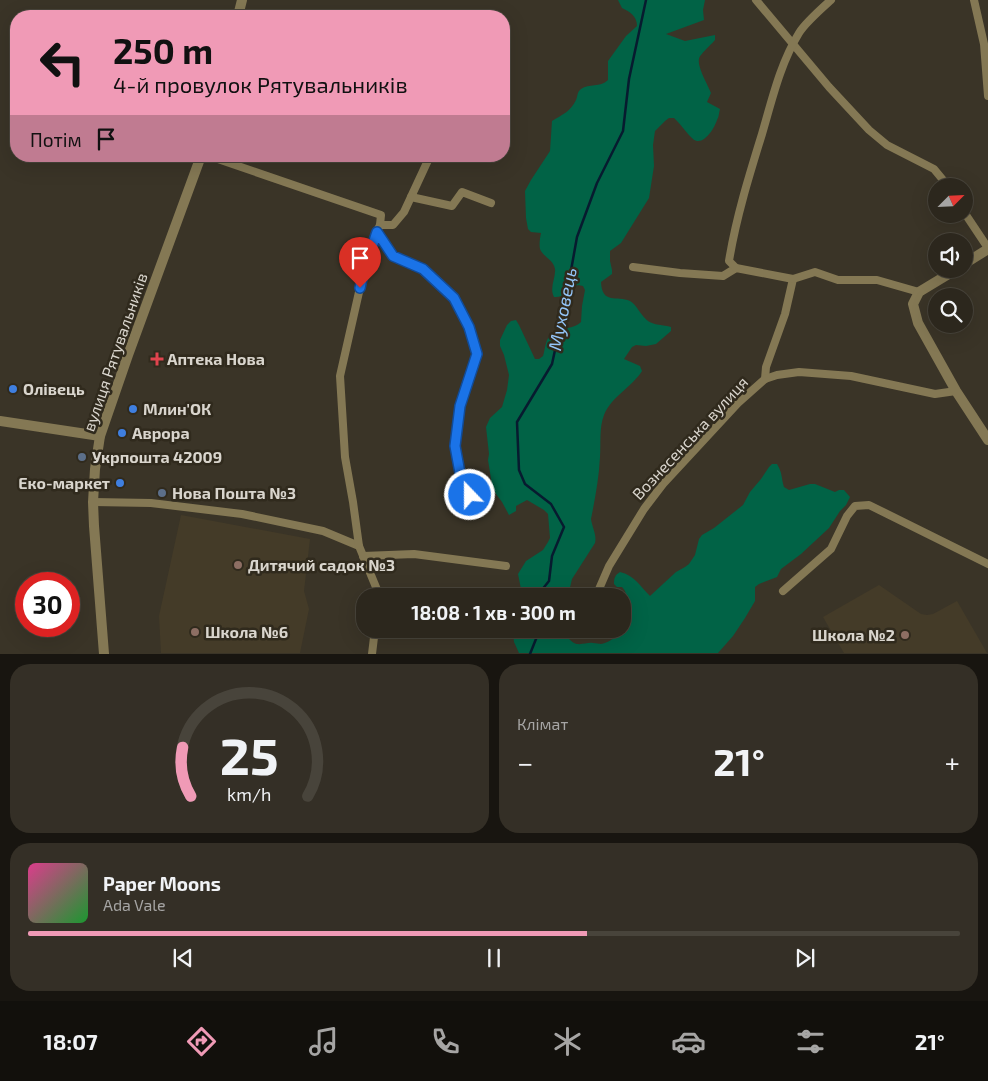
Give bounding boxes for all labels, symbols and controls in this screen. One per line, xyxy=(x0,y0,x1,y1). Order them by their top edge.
text: 250 m xyxy=(113,29,213,71)
icon: left xyxy=(30,30,95,95)
text: 4-й провулок Рятувальників xyxy=(113,71,408,97)
icon: arrive xyxy=(92,125,120,153)
text: Потім xyxy=(30,128,82,151)
north arrow xyxy=(928,178,972,222)
map controls xyxy=(928,178,973,333)
button: sound xyxy=(928,233,973,278)
pin xyxy=(339,237,381,288)
icon: arrive xyxy=(346,244,374,272)
water label: Муховець xyxy=(543,265,581,352)
street label: вулиця Рятувальників xyxy=(78,270,152,434)
button: search xyxy=(928,288,973,333)
place label: Аптека Нова xyxy=(167,349,265,368)
marker: Аптека Нова xyxy=(151,353,163,365)
street label: Вознесенська вулиця xyxy=(628,372,752,504)
place label: Олівець xyxy=(23,379,85,398)
marker: Олівець xyxy=(7,383,19,395)
place label: Млин'ОК xyxy=(143,399,211,418)
marker: Млин'ОК xyxy=(127,403,139,415)
place label: Аврора xyxy=(132,423,190,442)
marker: Аврора xyxy=(116,427,128,439)
place label: Укрпошта 42009 xyxy=(92,447,222,466)
marker: Укрпошта 42009 xyxy=(76,451,88,463)
position arrow xyxy=(443,468,495,520)
place label: Еко-маркет xyxy=(18,473,110,492)
marker: Еко-маркет xyxy=(114,477,126,489)
place label: Нова Пошта №3 xyxy=(172,483,296,502)
marker: Нова Пошта №3 xyxy=(156,487,168,499)
place label: Дитячий садок №3 xyxy=(248,555,395,574)
marker: Дитячий садок №3 xyxy=(232,559,244,571)
speed limit sign: 30 xyxy=(15,572,80,637)
text: 18:08 · 1 хв · 300 m xyxy=(411,601,576,624)
place label: Школа №6 xyxy=(205,622,288,641)
place label: Школа №2 xyxy=(812,625,895,644)
marker: Школа №6 xyxy=(189,626,201,638)
marker: Школа №2 xyxy=(899,629,911,641)
text: Клімат xyxy=(517,714,568,733)
text: 25 xyxy=(220,723,279,785)
text: 21° xyxy=(713,738,765,784)
text: − xyxy=(517,745,533,779)
text: + xyxy=(945,745,960,779)
text: km/h xyxy=(227,783,272,805)
text: Paper Moons xyxy=(103,872,221,895)
text: Ada Vale xyxy=(103,895,166,914)
icon: previous xyxy=(169,944,197,972)
icon: pause xyxy=(480,944,508,972)
icon: next xyxy=(791,944,819,972)
icon: directions xyxy=(184,1024,219,1059)
icon: music xyxy=(306,1024,341,1059)
icon: phone xyxy=(428,1024,463,1059)
icon: climate xyxy=(550,1024,585,1059)
icon: car xyxy=(671,1024,706,1059)
icon: filters xyxy=(793,1024,828,1059)
text: 18:07 xyxy=(43,1028,98,1054)
text: 21° xyxy=(915,1028,945,1054)

